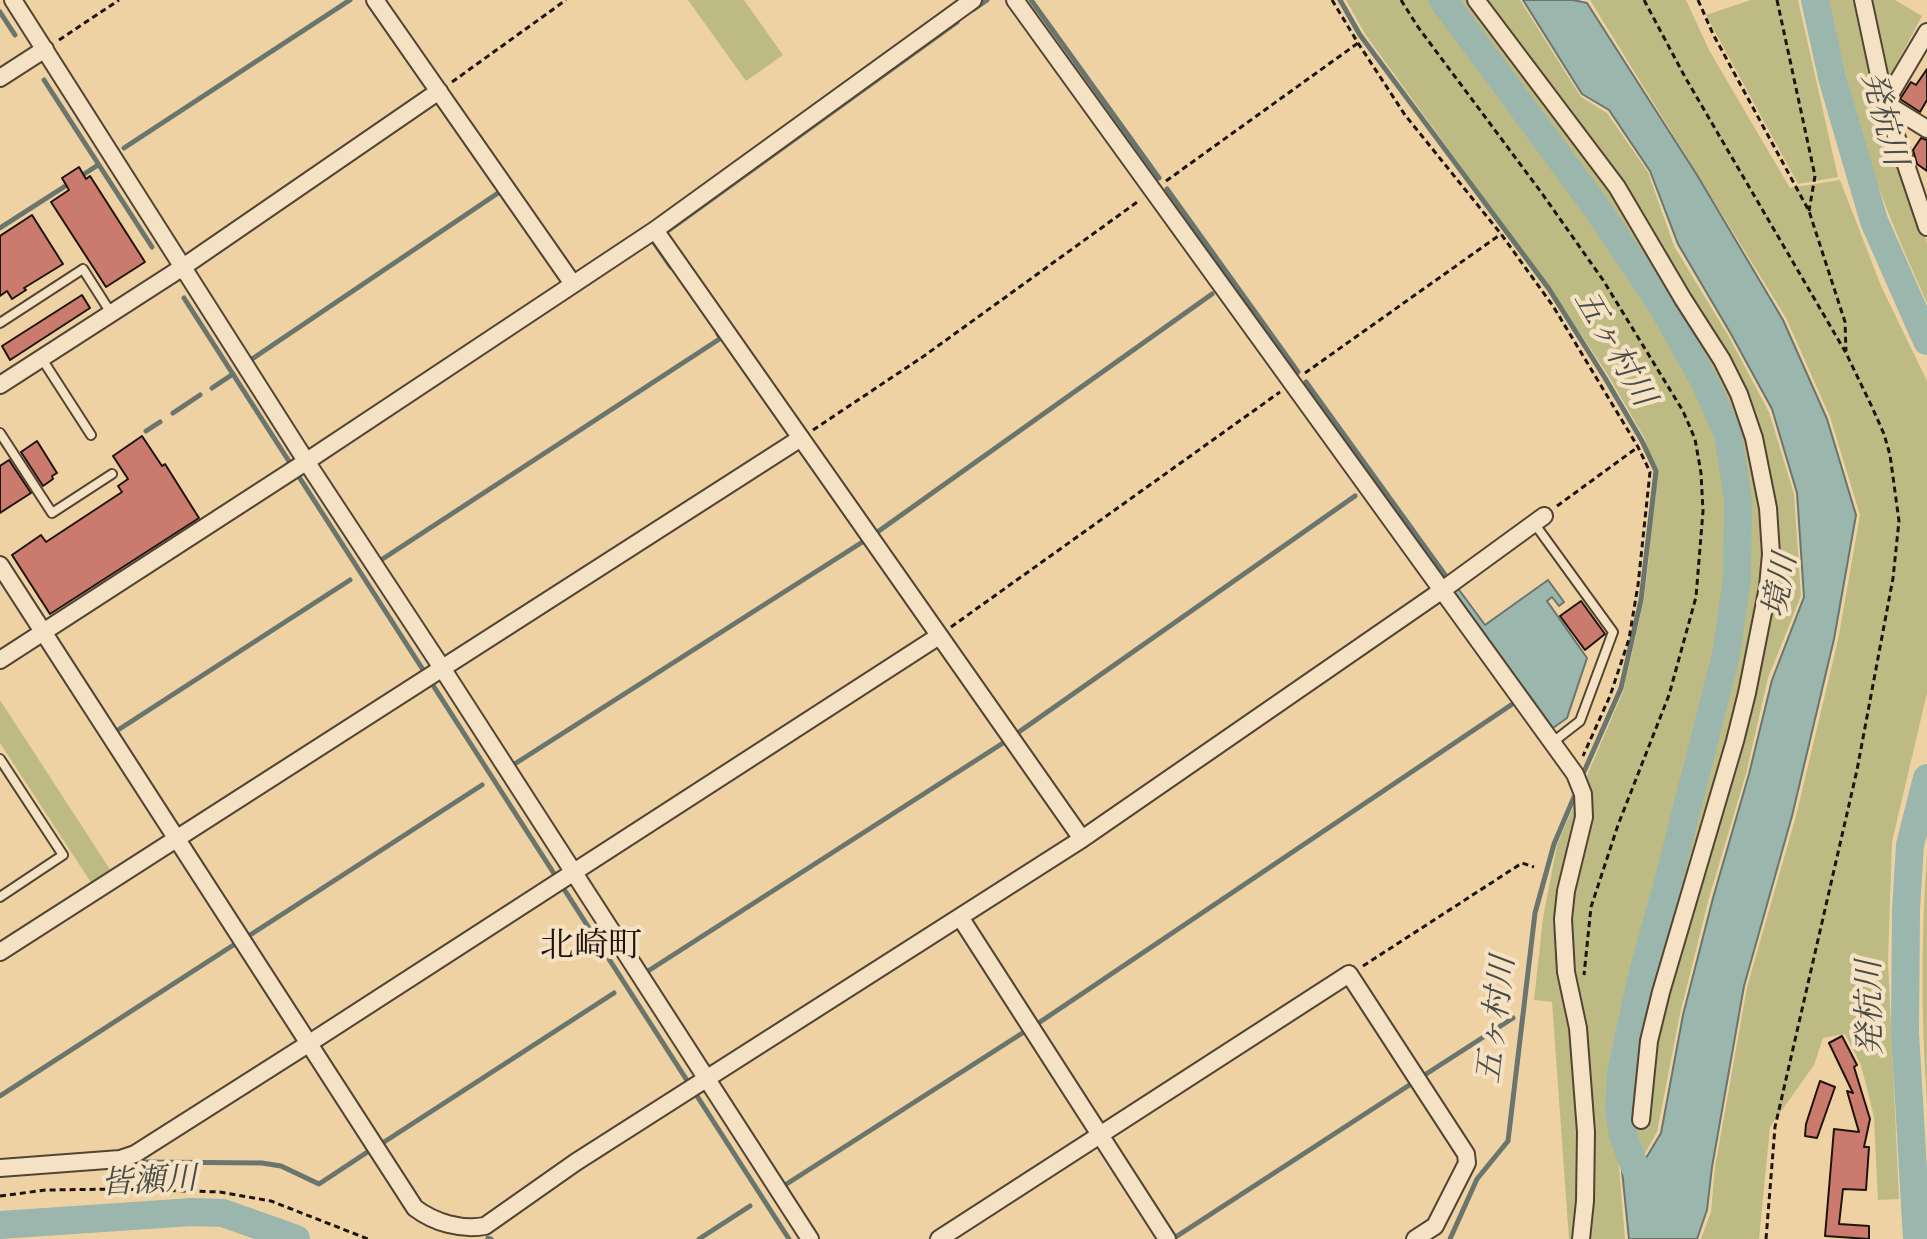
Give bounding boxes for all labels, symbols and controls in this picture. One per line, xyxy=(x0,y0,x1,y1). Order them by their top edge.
water label: 発杭川 xyxy=(1851,68,1913,170)
water label: 五ヶ村川 xyxy=(1564,284,1662,414)
water label: 境川 xyxy=(1757,551,1807,621)
district label: 北崎町 xyxy=(540,928,642,968)
water label: 五ヶ村川 xyxy=(1471,954,1525,1086)
water label: 発杭川 xyxy=(1852,960,1892,1056)
water label: 皆瀬川 xyxy=(100,1161,198,1205)

